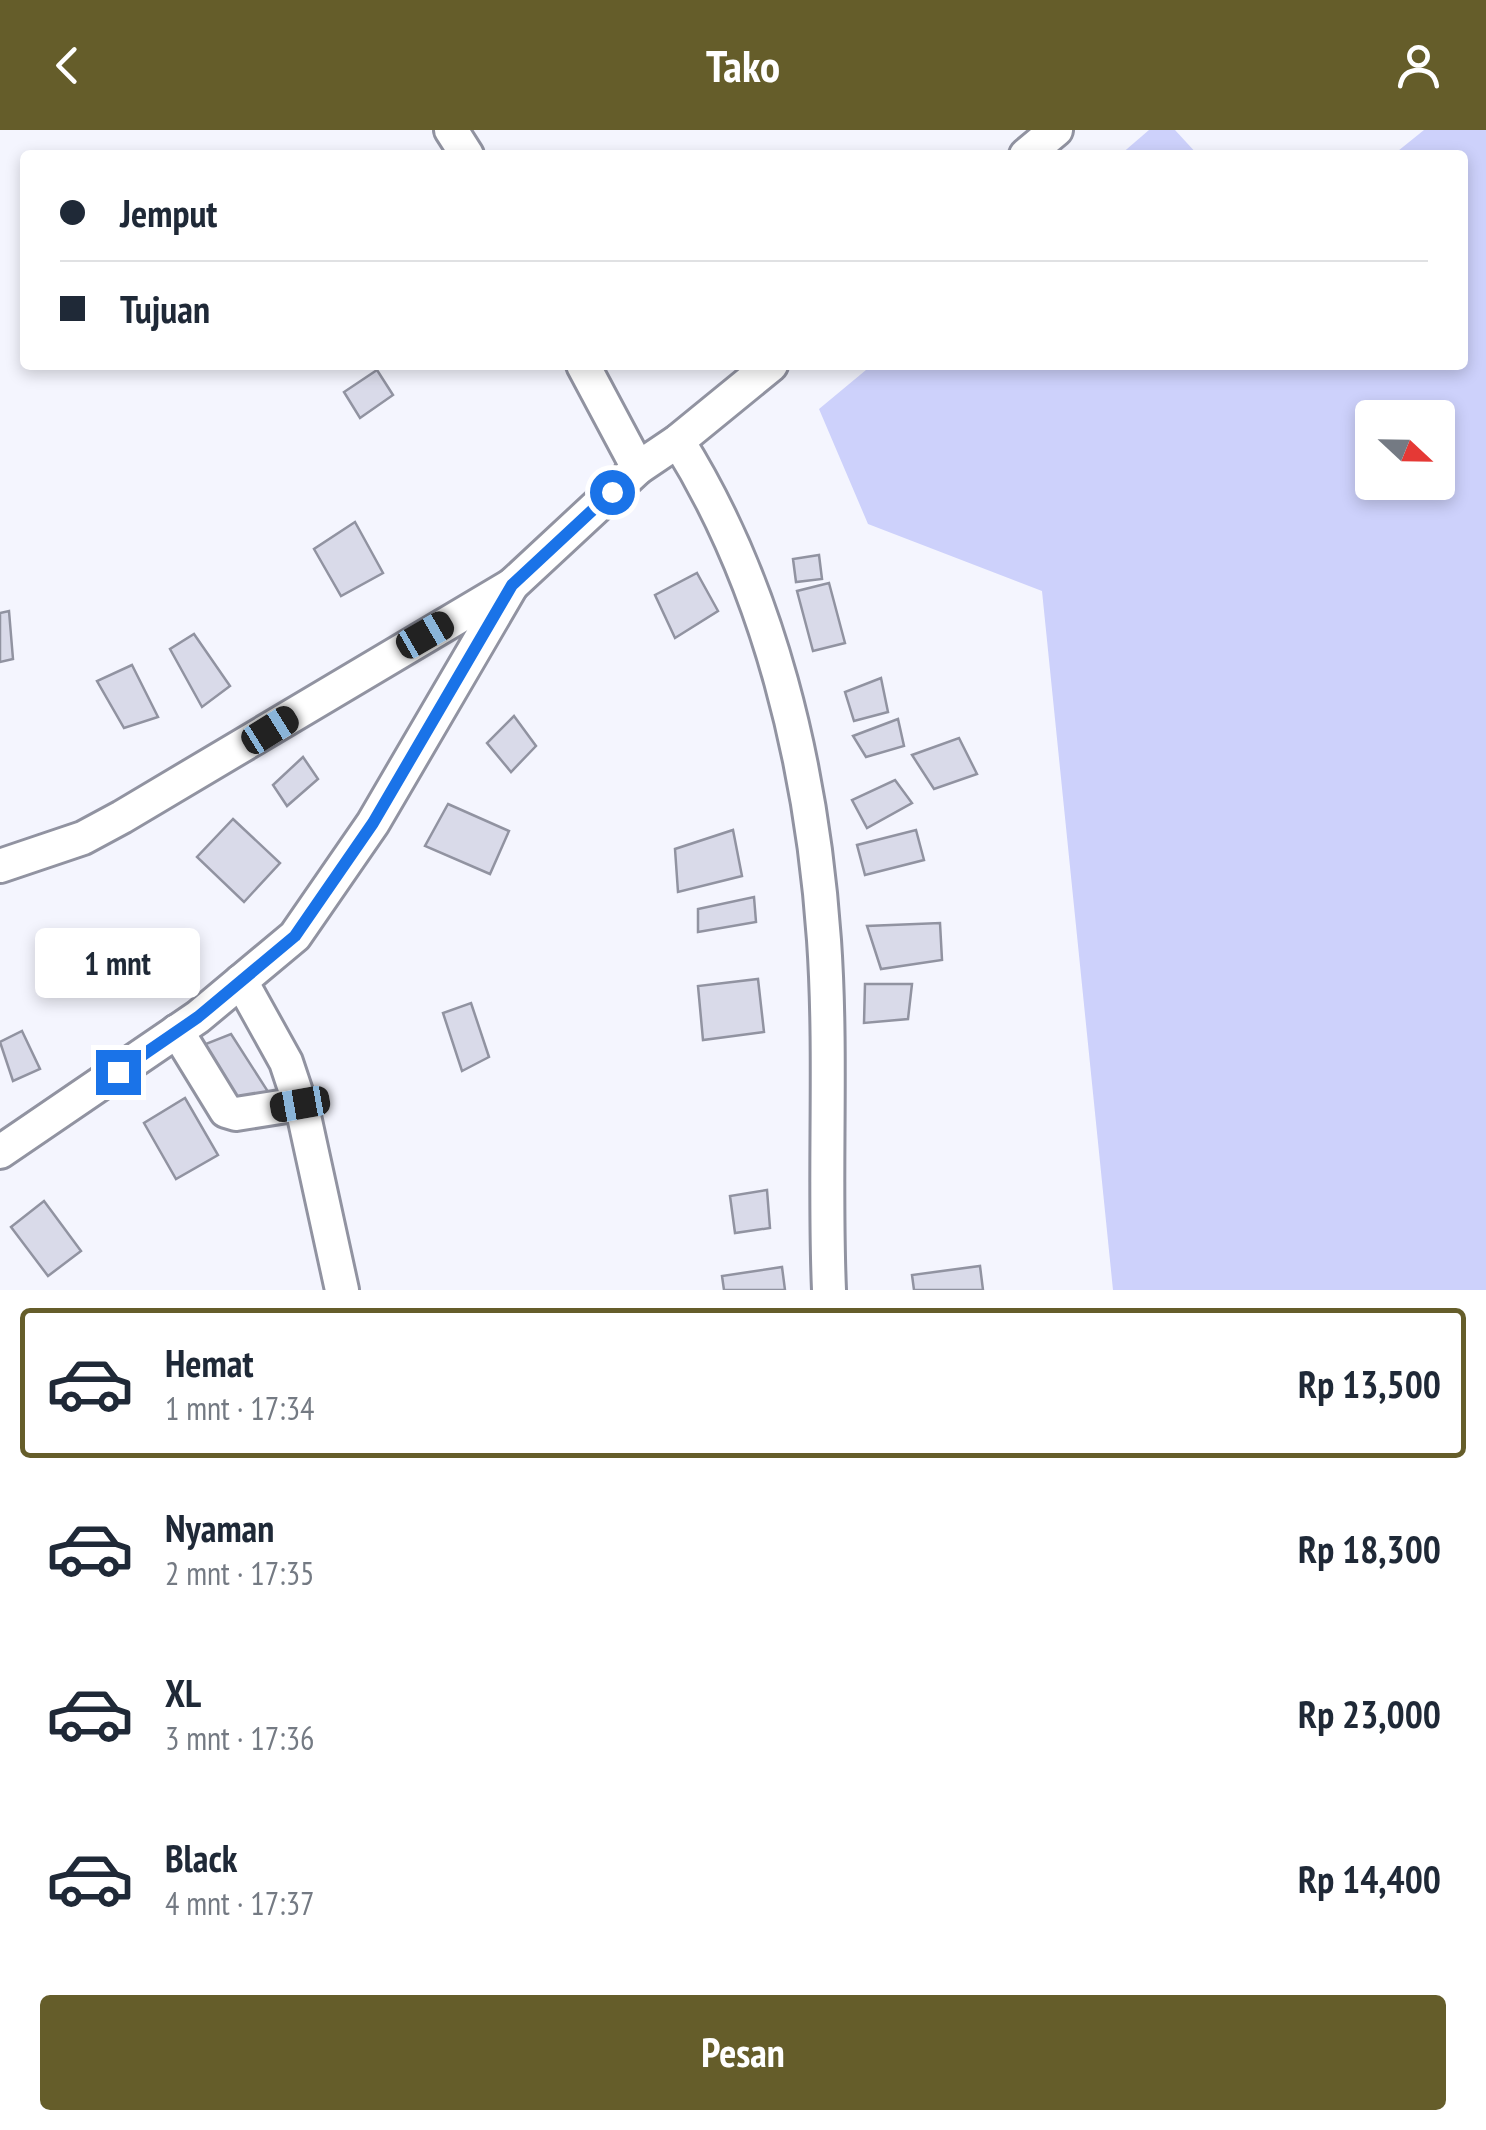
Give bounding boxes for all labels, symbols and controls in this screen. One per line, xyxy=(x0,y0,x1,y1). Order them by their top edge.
text: Tako xyxy=(706,36,780,94)
icon: back xyxy=(40,38,95,93)
icon: person xyxy=(1391,38,1446,93)
text: Jemput xyxy=(120,188,217,237)
text: Tujuan xyxy=(120,284,210,333)
north arrow xyxy=(1355,400,1455,500)
map controls xyxy=(1355,400,1455,500)
route start xyxy=(590,470,635,515)
car xyxy=(392,607,458,663)
car xyxy=(237,701,303,759)
callout: 1 mnt xyxy=(36,927,200,997)
text: 1 mnt xyxy=(84,942,151,984)
route end xyxy=(96,1050,141,1095)
car xyxy=(268,1084,332,1124)
icon: car xyxy=(45,1338,135,1428)
text: Hemat xyxy=(165,1338,253,1387)
text: Rp 13,500 xyxy=(1298,1359,1441,1408)
text: 1 mnt · 17:34 xyxy=(165,1387,314,1429)
icon: car xyxy=(45,1503,135,1593)
text: Nyaman xyxy=(165,1503,274,1552)
text: Rp 18,300 xyxy=(1298,1524,1441,1573)
text: 2 mnt · 17:35 xyxy=(165,1552,314,1594)
icon: car xyxy=(45,1668,135,1758)
text: XL xyxy=(165,1668,201,1717)
text: Rp 23,000 xyxy=(1298,1689,1441,1738)
text: 3 mnt · 17:36 xyxy=(165,1717,314,1759)
icon: car xyxy=(45,1833,135,1923)
text: Black xyxy=(165,1833,238,1882)
text: Rp 14,400 xyxy=(1298,1854,1441,1903)
text: 4 mnt · 17:37 xyxy=(165,1882,314,1924)
button: Pesan xyxy=(40,1995,1446,2110)

